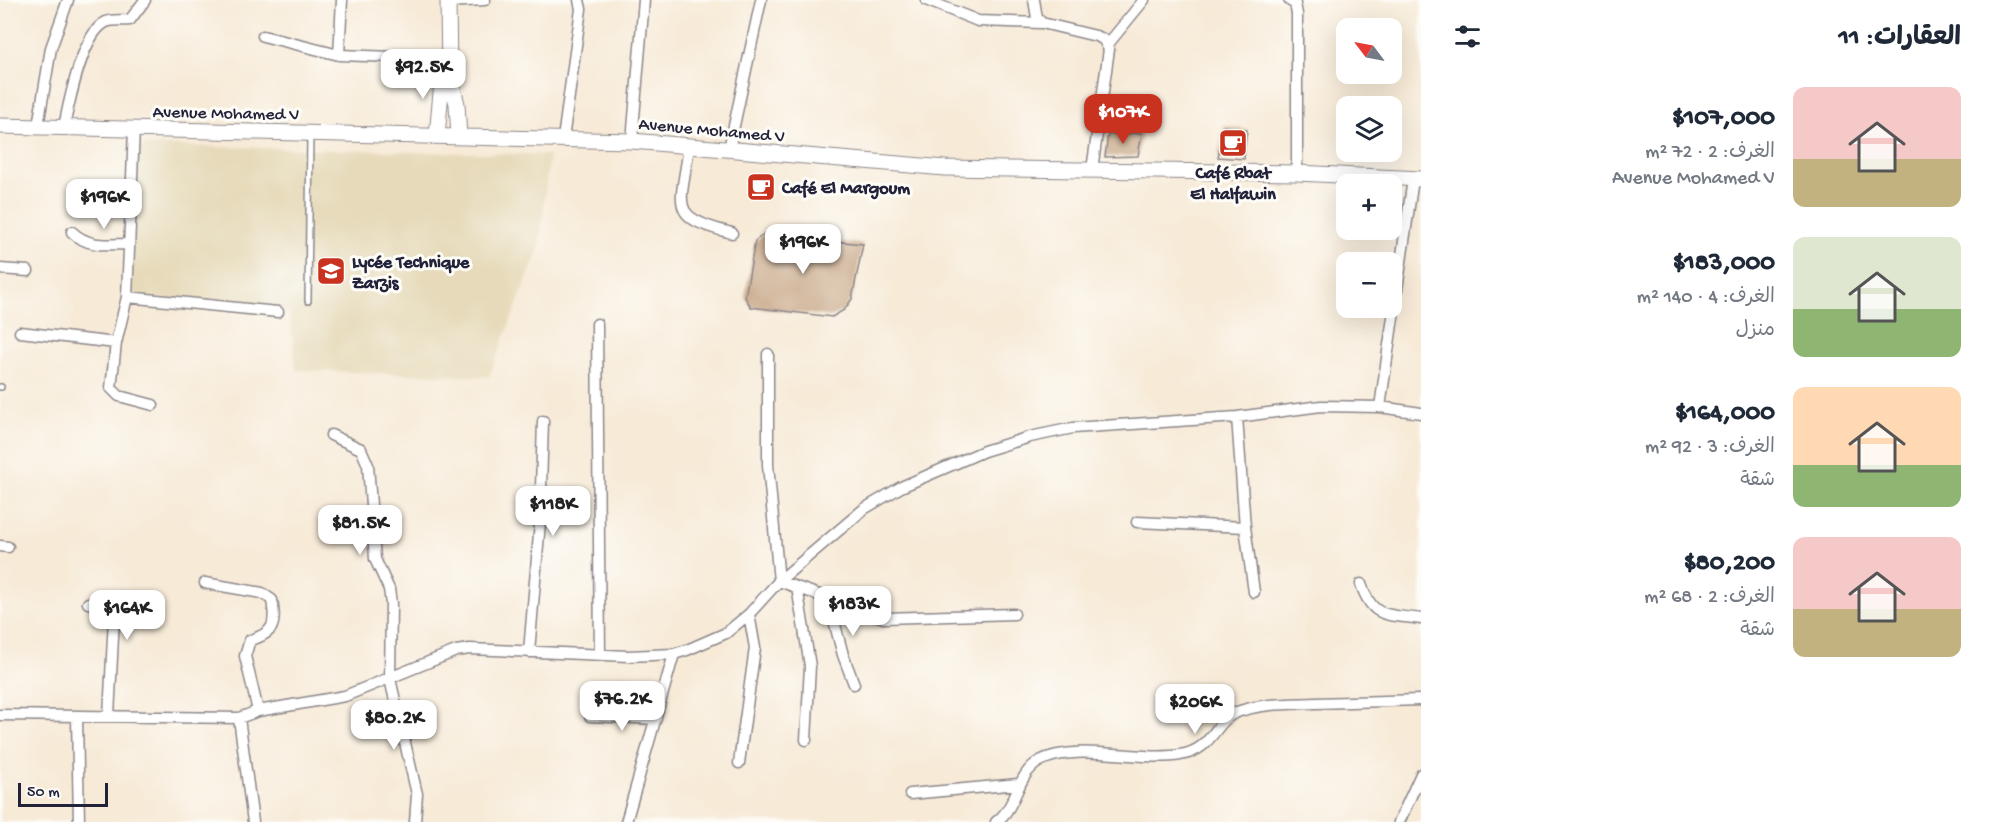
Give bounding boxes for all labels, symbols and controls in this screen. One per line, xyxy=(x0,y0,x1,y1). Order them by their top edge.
north arrow xyxy=(1336,18,1402,84)
map controls xyxy=(1336,18,1402,318)
icon: filters xyxy=(1451,20,1484,53)
text: العقارات: 11 xyxy=(1839,24,1961,55)
pin: $92.5K xyxy=(374,49,472,100)
text: $92.5K xyxy=(395,57,451,80)
pin: $107K xyxy=(1081,94,1165,145)
button: layers xyxy=(1336,96,1402,162)
text: $107K xyxy=(1098,102,1148,125)
street label: Avenue Mohamed V xyxy=(152,103,300,126)
text: $107,000 xyxy=(1672,104,1775,135)
icon: home xyxy=(1841,111,1913,183)
street label: Avenue Mohamed V xyxy=(638,115,786,148)
cafe icon: Café Rbat El Halfawin xyxy=(1217,127,1249,159)
text: الغرف: 2 · 72 m² xyxy=(1645,142,1775,165)
place label: Café Rbat El Halfawin xyxy=(1190,164,1276,206)
text: Avenue Mohamed V xyxy=(1612,168,1775,191)
cafe icon: Café El Margoum xyxy=(745,171,777,203)
button: + xyxy=(1336,174,1402,240)
pin: $196K xyxy=(62,179,146,230)
place label: Café El Margoum xyxy=(781,179,910,200)
text: $196K xyxy=(80,187,128,210)
pin: $196K xyxy=(761,224,845,275)
text: $196K xyxy=(779,232,827,255)
text: $183,000 xyxy=(1673,249,1775,280)
button: − xyxy=(1336,252,1402,318)
place label: Lycée Technique Zarzis xyxy=(352,253,470,295)
school or university icon: Lycée Technique Zarzis xyxy=(315,255,347,287)
icon: home xyxy=(1841,261,1913,333)
text: الغرف: 4 · 140 m² xyxy=(1637,287,1775,310)
text: منزل xyxy=(1736,320,1775,343)
text: $164,000 xyxy=(1675,399,1775,430)
icon: home xyxy=(1841,411,1913,483)
text: الغرف: 3 · 92 m² xyxy=(1645,437,1775,460)
text: شقة xyxy=(1740,470,1775,493)
pin: $118K xyxy=(511,486,595,537)
text: $118K xyxy=(529,494,577,517)
pin: $81.5K xyxy=(311,505,409,556)
text: $81.5K xyxy=(332,513,388,536)
text: $80,200 xyxy=(1684,549,1775,580)
icon: home xyxy=(1841,561,1913,633)
pin: $183K xyxy=(811,586,895,637)
text: الغرف: 2 · 68 m² xyxy=(1644,587,1775,610)
pin: $164K xyxy=(85,590,169,641)
text: $183K xyxy=(828,594,878,617)
text: $164K xyxy=(103,598,151,621)
text: شقة xyxy=(1740,620,1775,643)
pin: $76.2K xyxy=(573,681,671,732)
pin: $206K xyxy=(1153,684,1237,735)
text: $76.2K xyxy=(594,689,650,712)
text: $206K xyxy=(1169,692,1221,715)
pin: $80.2K xyxy=(345,700,443,751)
text: $80.2K xyxy=(365,708,423,731)
scale bar xyxy=(18,780,108,808)
text: 50 m xyxy=(27,784,60,803)

